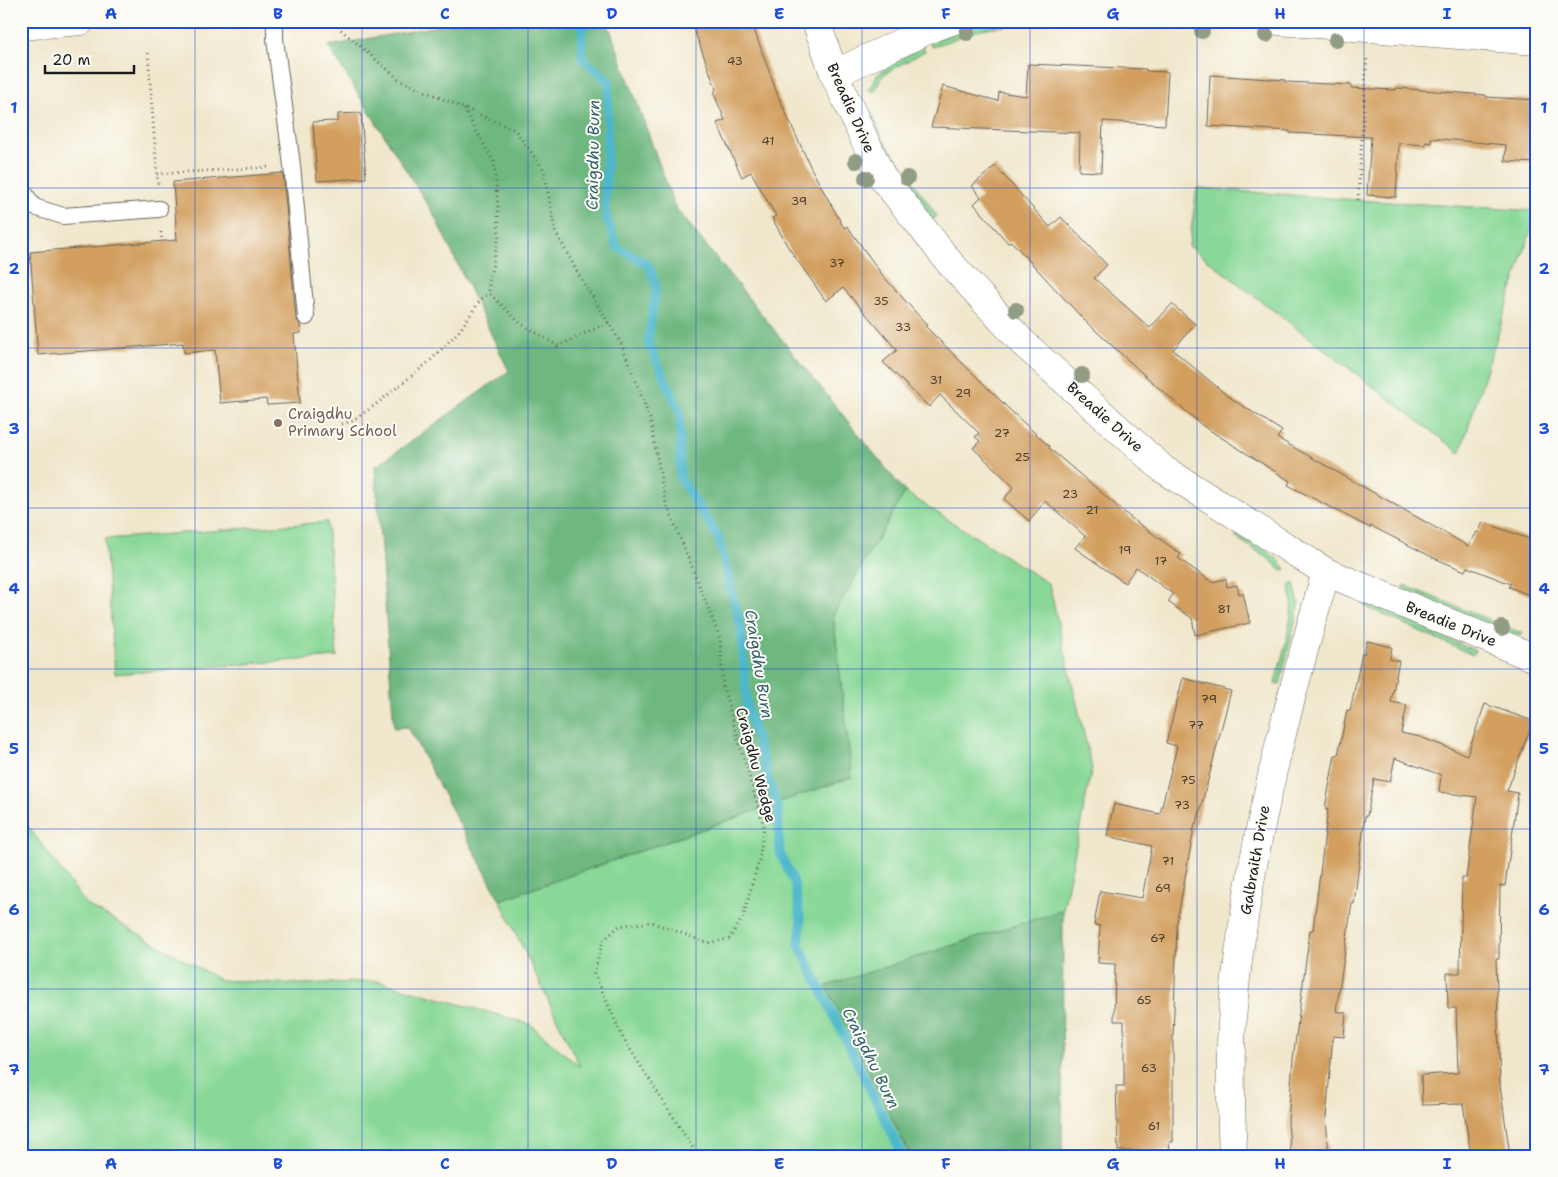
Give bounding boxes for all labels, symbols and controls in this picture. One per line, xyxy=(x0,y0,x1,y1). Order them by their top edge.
text: A xyxy=(105,3,117,24)
text: B xyxy=(273,3,283,24)
text: C xyxy=(440,3,450,24)
text: D xyxy=(606,3,618,24)
text: E xyxy=(774,3,784,24)
text: F xyxy=(941,3,951,24)
text: G xyxy=(1107,3,1120,24)
text: H xyxy=(1274,3,1286,24)
text: I xyxy=(1443,3,1452,24)
scale bar xyxy=(45,42,134,74)
text: 20 m xyxy=(52,50,91,70)
house number: 43 xyxy=(727,53,743,69)
street label: Breadie Drive xyxy=(822,60,880,156)
text: 1 xyxy=(10,97,18,118)
text: 1 xyxy=(1540,97,1548,118)
water label: Craigdhu Burn xyxy=(582,100,604,210)
house number: 41 xyxy=(762,133,774,149)
house number: 39 xyxy=(791,193,807,209)
house number: 37 xyxy=(829,255,845,271)
text: 2 xyxy=(8,258,20,279)
text: 2 xyxy=(1538,258,1550,279)
house number: 35 xyxy=(873,293,889,309)
house number: 33 xyxy=(895,319,911,335)
house number: 31 xyxy=(930,372,942,388)
street label: Breadie Drive xyxy=(1062,377,1148,457)
house number: 29 xyxy=(955,385,971,401)
place label: Craigdhu Primary School xyxy=(288,404,397,441)
marker: Craigdhu Primary School xyxy=(272,417,284,429)
text: 3 xyxy=(8,418,20,439)
text: 3 xyxy=(1538,418,1550,439)
house number: 27 xyxy=(994,425,1010,441)
house number: 25 xyxy=(1014,449,1030,465)
house number: 23 xyxy=(1062,486,1078,502)
house number: 21 xyxy=(1086,502,1098,518)
house number: 19 xyxy=(1119,542,1131,558)
house number: 17 xyxy=(1155,553,1167,569)
text: 4 xyxy=(8,578,20,599)
text: 4 xyxy=(1538,578,1550,599)
street label: Breadie Drive xyxy=(1403,597,1499,651)
house number: 81 xyxy=(1218,601,1230,617)
water label: Craigdhu Burn xyxy=(740,608,778,720)
house number: 79 xyxy=(1201,691,1217,707)
street label: Craigdhu Wedge xyxy=(731,705,781,825)
house number: 77 xyxy=(1188,717,1204,733)
text: 5 xyxy=(9,738,19,759)
text: 5 xyxy=(1539,738,1549,759)
house number: 75 xyxy=(1180,772,1196,788)
house number: 73 xyxy=(1174,797,1190,813)
street label: Galbraith Drive xyxy=(1236,804,1274,916)
house number: 71 xyxy=(1162,853,1174,869)
house number: 69 xyxy=(1155,880,1171,896)
text: 6 xyxy=(8,899,20,920)
text: 6 xyxy=(1538,899,1550,920)
house number: 67 xyxy=(1150,930,1166,946)
house number: 65 xyxy=(1136,992,1152,1008)
water label: Craigdhu Burn xyxy=(837,1004,905,1112)
text: 7 xyxy=(8,1059,20,1080)
text: 7 xyxy=(1538,1059,1550,1080)
house number: 63 xyxy=(1141,1060,1157,1076)
house number: 61 xyxy=(1148,1118,1160,1134)
text: A xyxy=(105,1153,117,1174)
text: B xyxy=(273,1153,283,1174)
text: C xyxy=(440,1153,450,1174)
text: D xyxy=(606,1153,618,1174)
text: E xyxy=(774,1153,784,1174)
text: F xyxy=(941,1153,951,1174)
text: G xyxy=(1107,1153,1120,1174)
text: H xyxy=(1274,1153,1286,1174)
text: I xyxy=(1443,1153,1452,1174)

